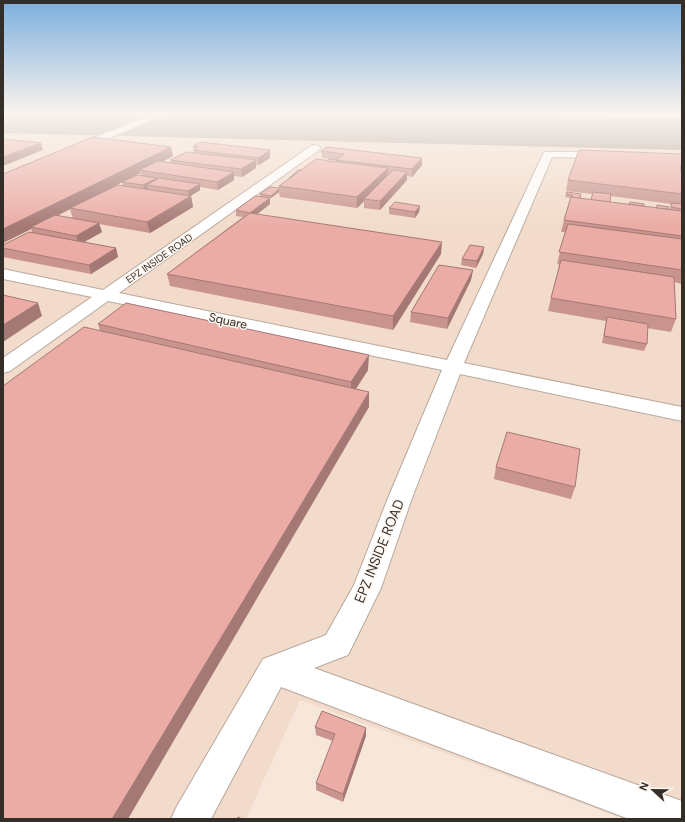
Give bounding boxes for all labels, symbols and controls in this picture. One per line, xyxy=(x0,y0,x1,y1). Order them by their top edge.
street label: EPZ INSIDE ROAD xyxy=(123,230,195,286)
street label: Square xyxy=(207,309,249,333)
street label: EPZ INSIDE ROAD xyxy=(350,497,408,605)
north arrow xyxy=(633,770,673,810)
text: N xyxy=(636,780,652,793)

